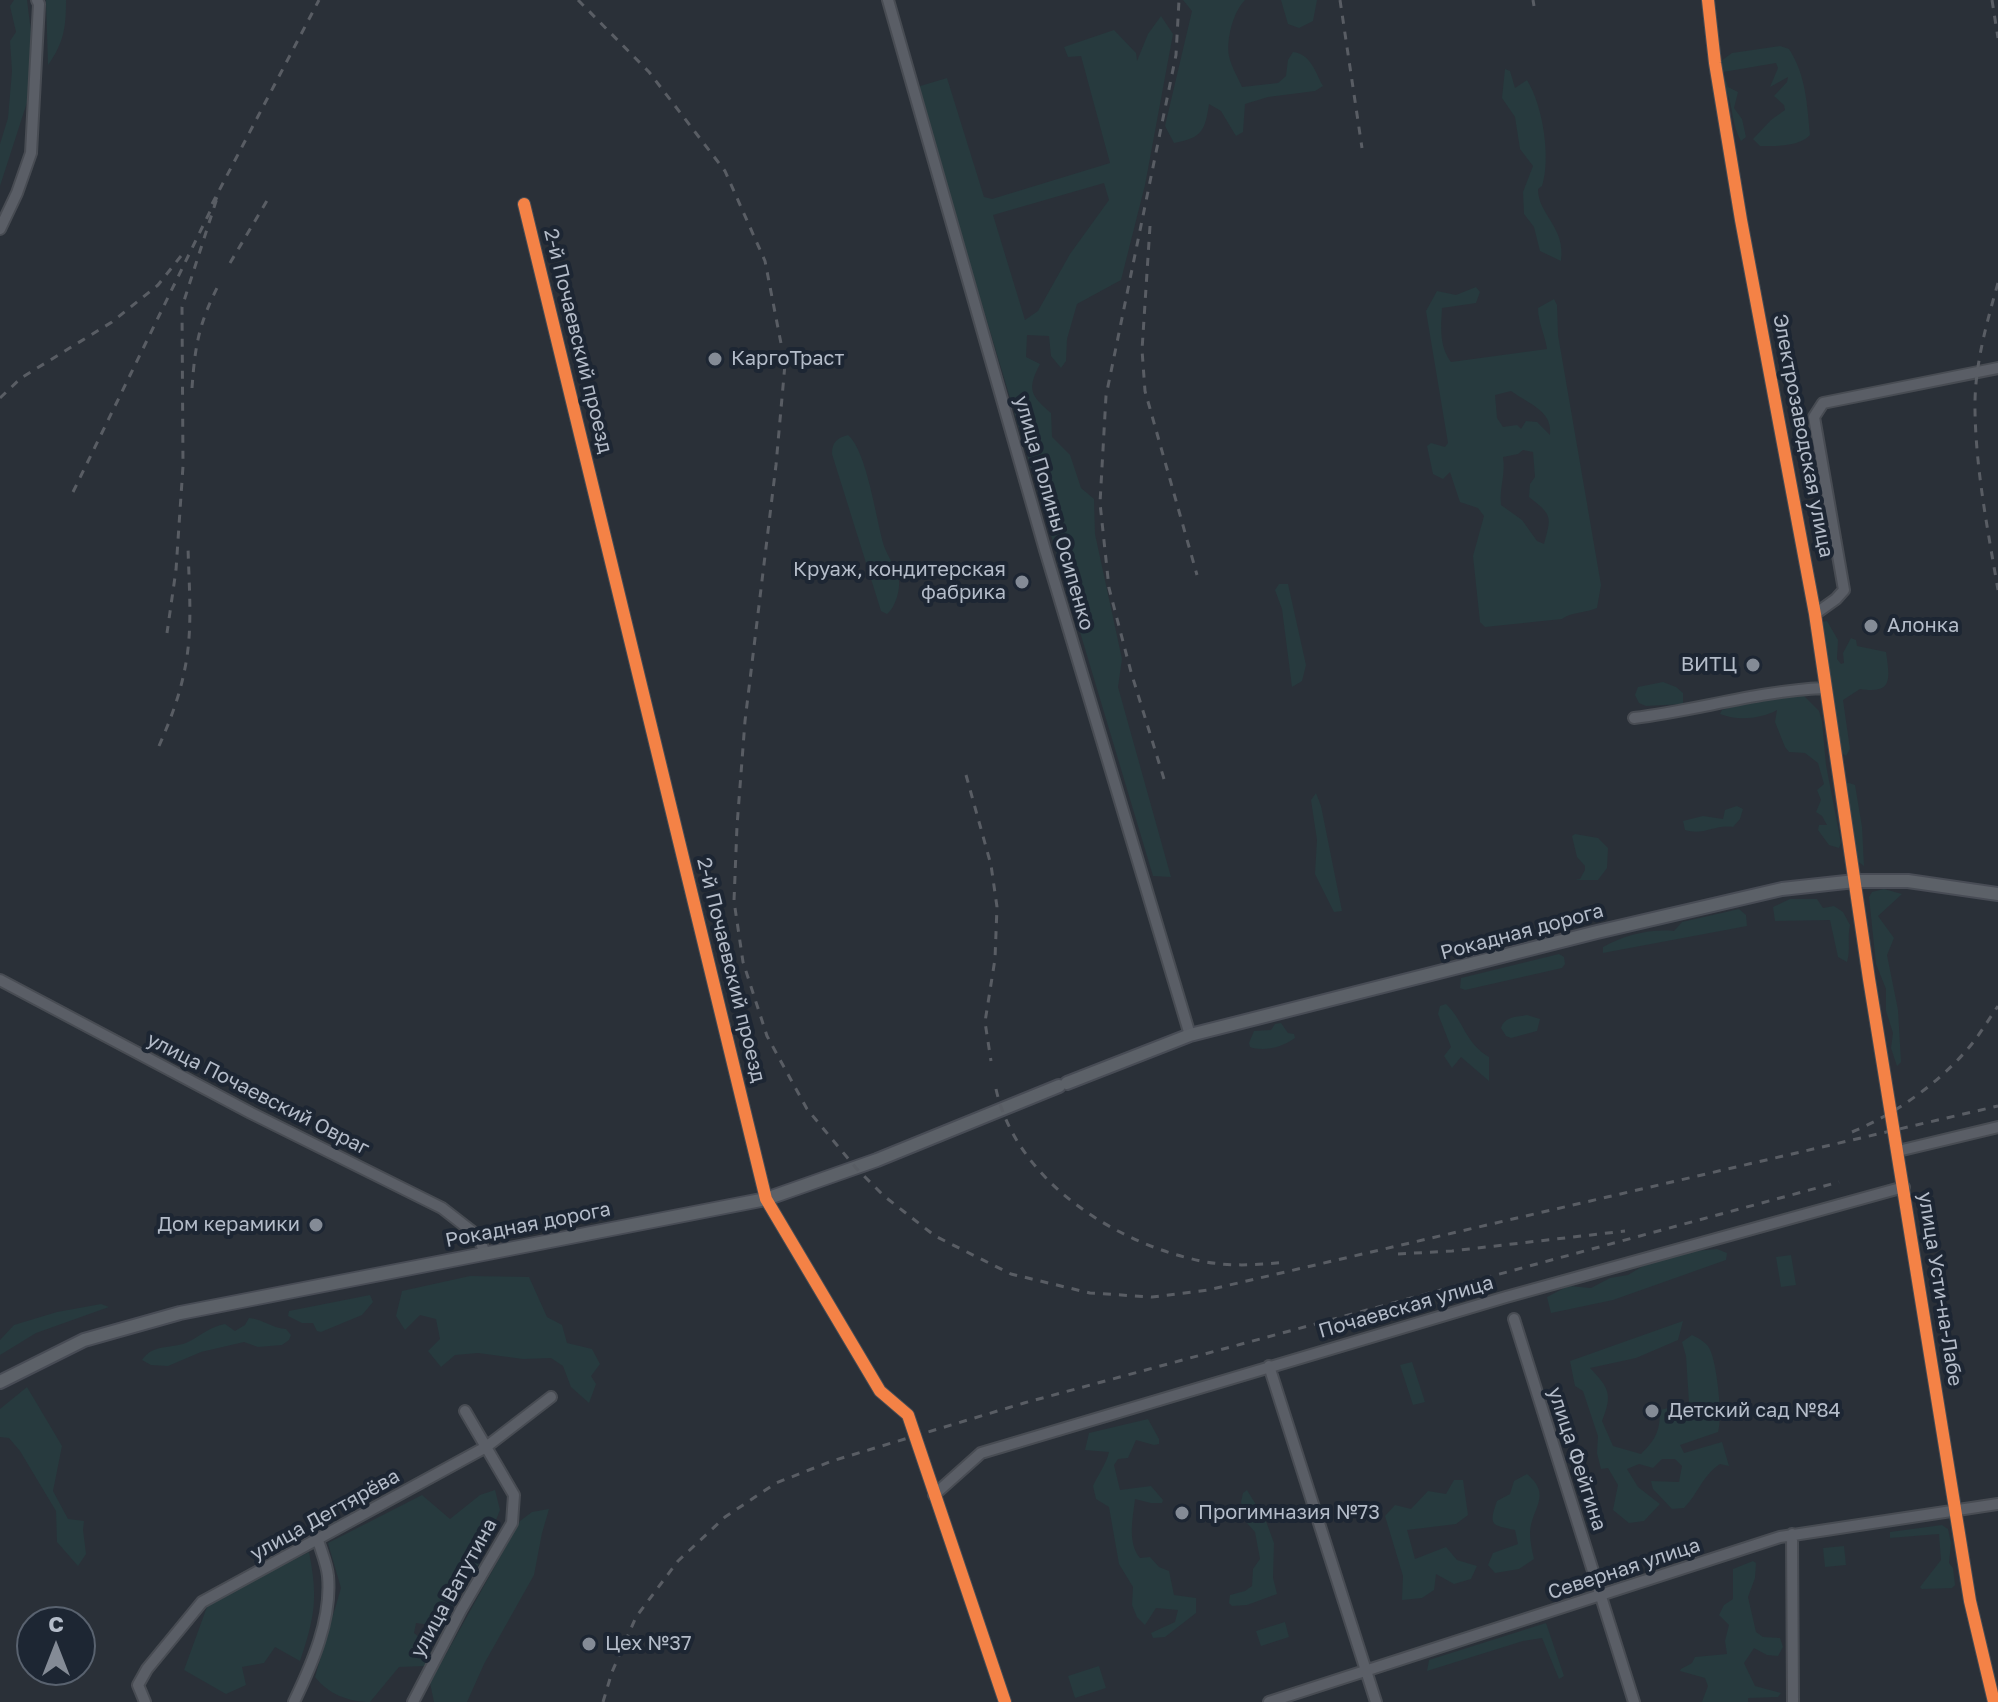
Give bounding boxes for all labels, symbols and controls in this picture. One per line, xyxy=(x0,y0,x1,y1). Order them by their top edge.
street label: 2-й Почаевский проезд xyxy=(538,226,618,456)
street label: Электрозаводская улица xyxy=(1768,312,1838,560)
place label: КаргоТраст xyxy=(731,347,844,371)
marker: КаргоТраст xyxy=(706,350,724,368)
street label: улица Полины Осипенко xyxy=(1009,393,1099,633)
place label: Круаж, кондитерская фабрика xyxy=(793,558,1006,605)
marker: Круаж, кондитерская фабрика xyxy=(1013,573,1031,591)
place label: Алонка xyxy=(1887,614,1959,638)
marker: Алонка xyxy=(1862,617,1880,635)
place label: ВИТЦ xyxy=(1681,653,1737,677)
marker: ВИТЦ xyxy=(1744,656,1762,674)
street label: 2-й Почаевский проезд xyxy=(691,855,771,1085)
street label: Рокадная дорога xyxy=(1438,899,1606,965)
street label: улица Почаевский Овраг xyxy=(143,1027,373,1161)
street label: улица Усти-на-Лабе xyxy=(1913,1190,1967,1388)
street label: Рокадная дорога xyxy=(443,1197,613,1253)
place label: Дом керамики xyxy=(158,1213,300,1237)
marker: Дом керамики xyxy=(307,1216,325,1234)
street label: Почаевская улица xyxy=(1316,1271,1496,1343)
street label: улица Фейгина xyxy=(1542,1384,1612,1534)
place label: Детский сад №84 xyxy=(1668,1399,1841,1423)
marker: Детский сад №84 xyxy=(1643,1402,1661,1420)
street label: улица Дегтярёва xyxy=(246,1464,404,1566)
place label: Прогимназия №73 xyxy=(1198,1501,1380,1525)
marker: Прогимназия №73 xyxy=(1173,1504,1191,1522)
street label: улица Ватутина xyxy=(406,1514,502,1662)
street label: Северная улица xyxy=(1545,1533,1703,1605)
north arrow xyxy=(16,1606,96,1686)
text: С xyxy=(48,1610,64,1637)
place label: Цех №37 xyxy=(605,1632,691,1656)
marker: Цех №37 xyxy=(580,1635,598,1653)

